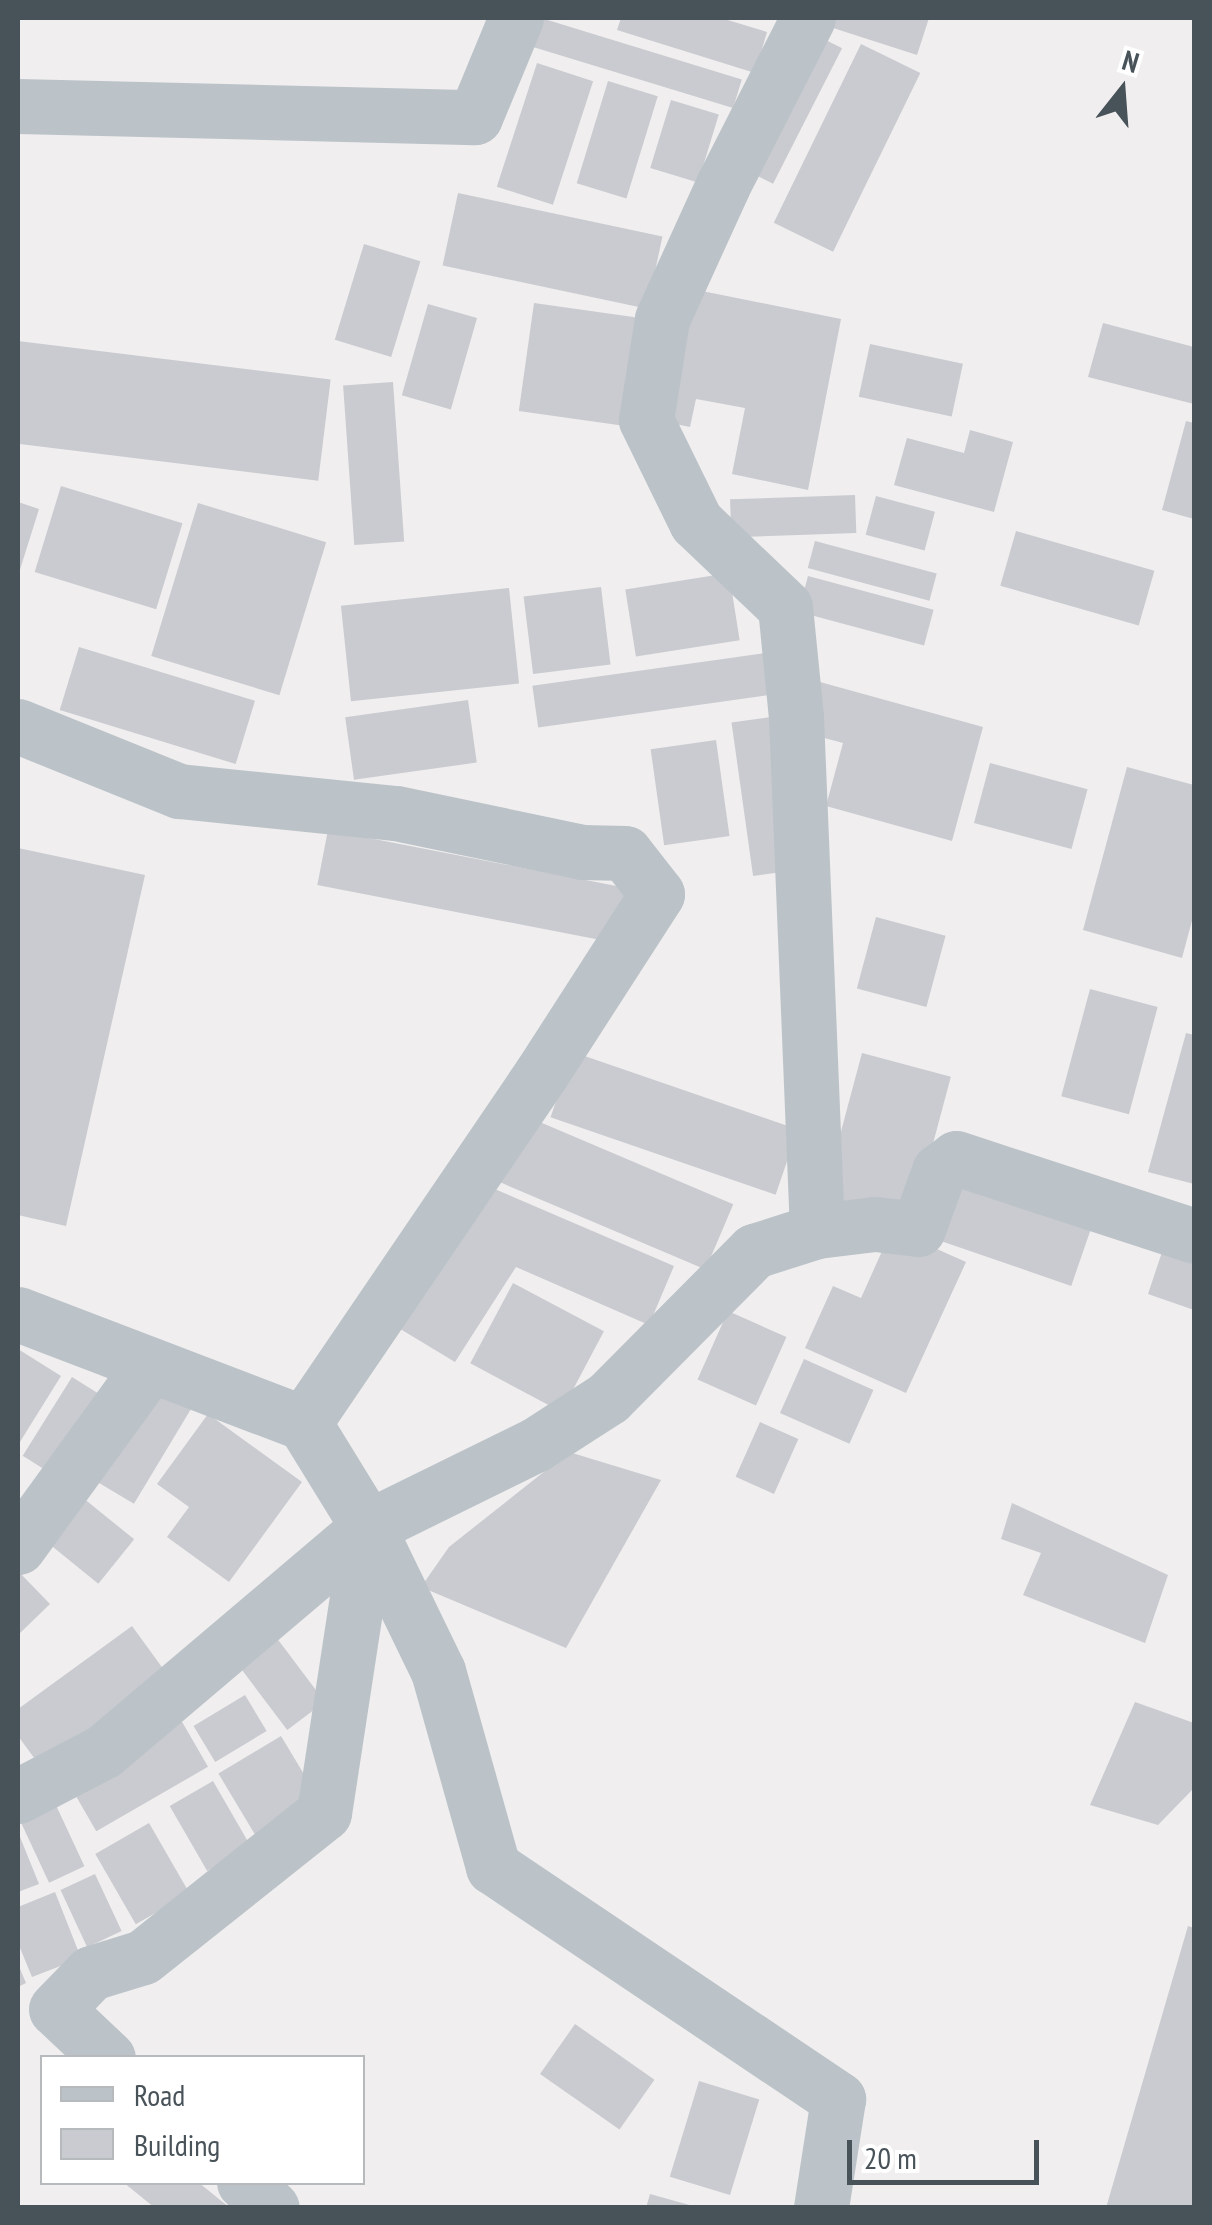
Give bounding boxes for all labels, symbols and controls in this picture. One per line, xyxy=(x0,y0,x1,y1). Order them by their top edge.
north arrow xyxy=(1072,40,1172,140)
text: N xyxy=(1118,41,1144,81)
legend xyxy=(40,2055,365,2185)
text: Road xyxy=(134,2075,185,2114)
scale bar xyxy=(852,2120,1044,2182)
text: Building xyxy=(134,2125,220,2164)
text: 20 m xyxy=(864,2138,917,2177)

